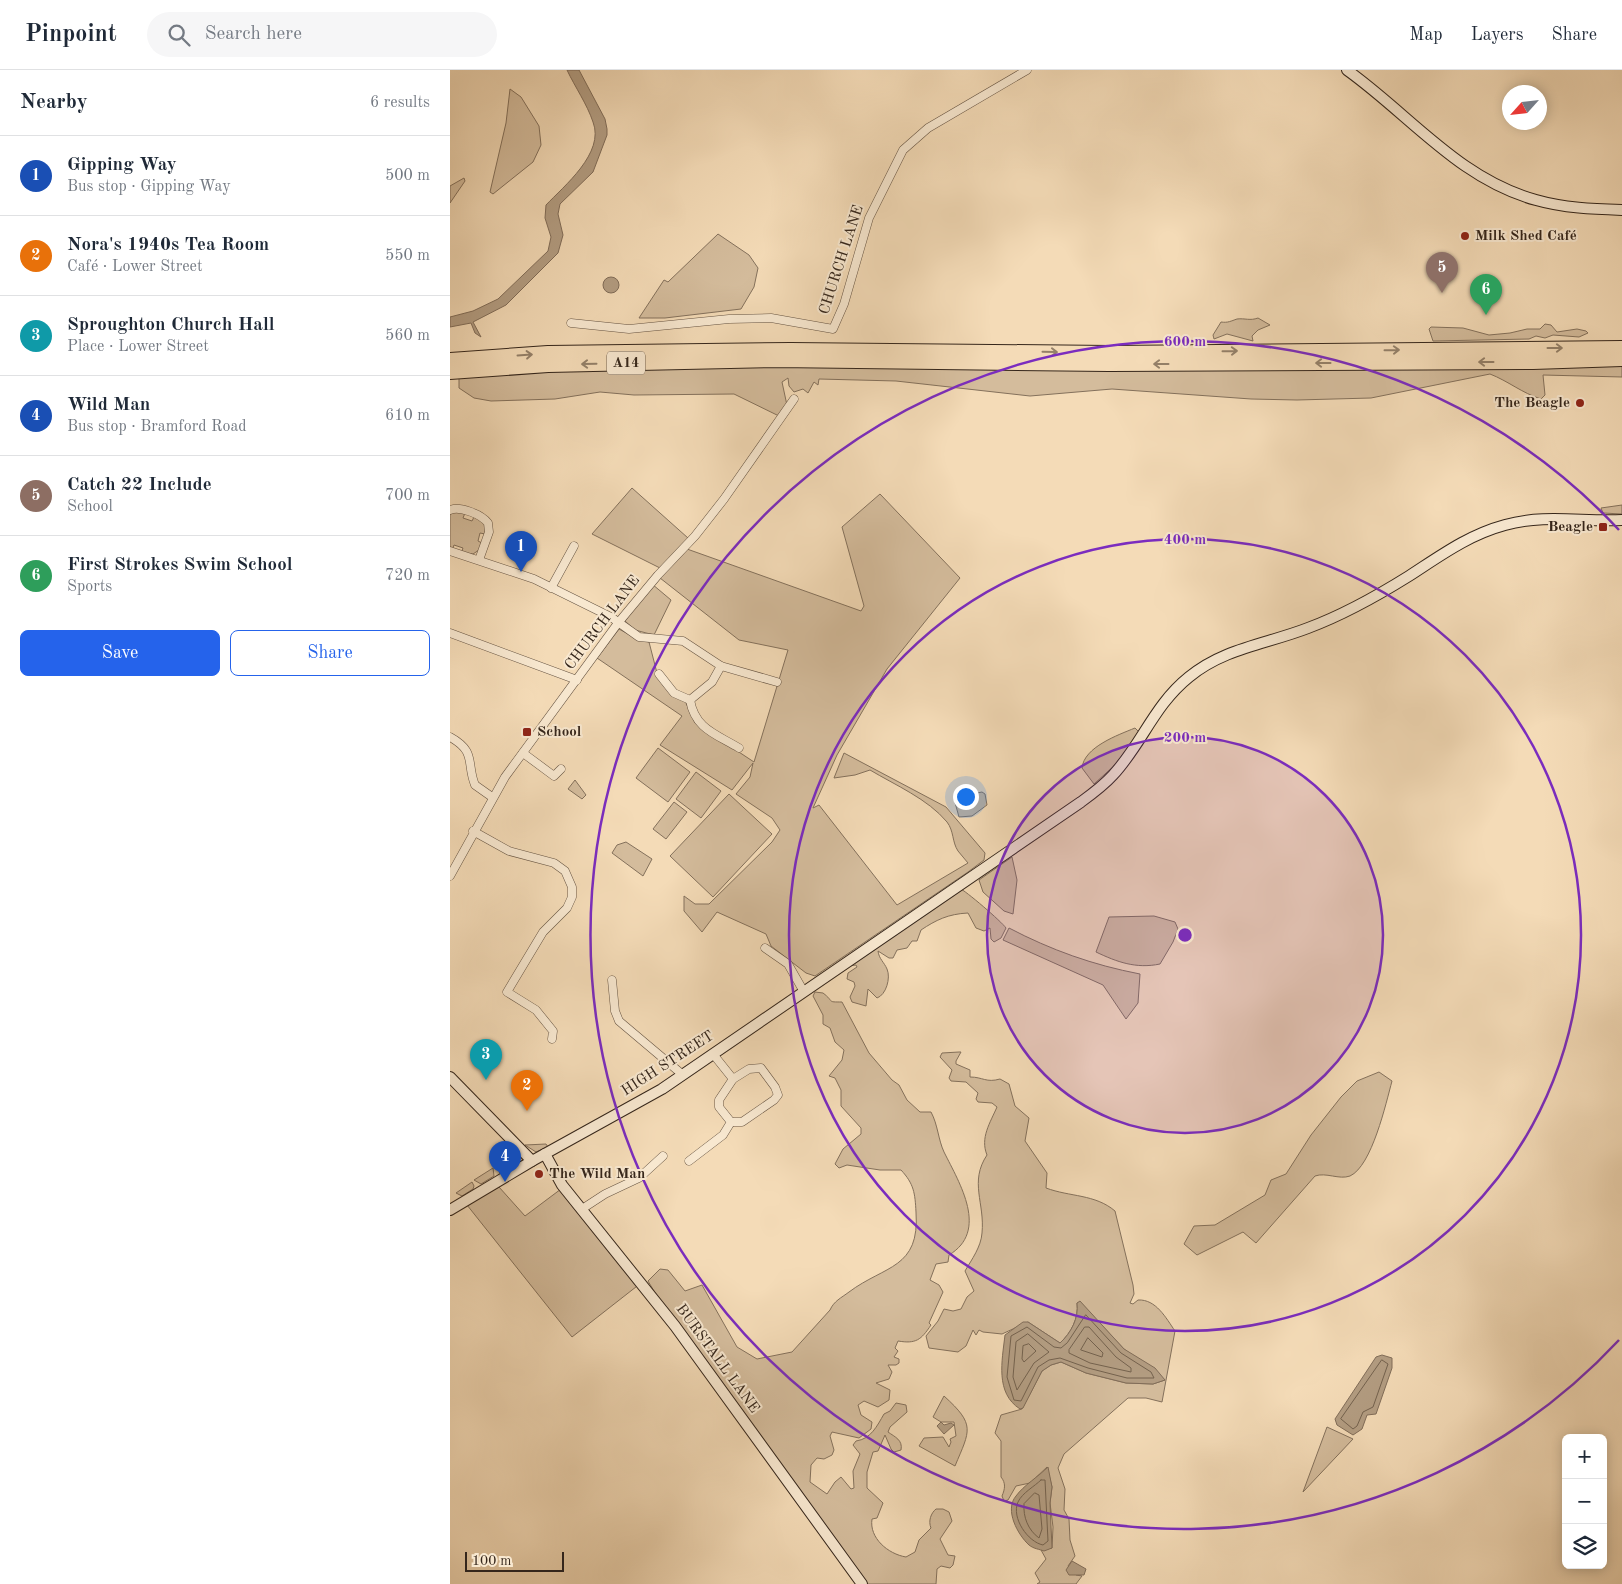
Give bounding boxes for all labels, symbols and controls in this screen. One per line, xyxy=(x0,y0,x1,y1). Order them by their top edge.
search box xyxy=(147,12,497,57)
icon: search xyxy=(165,21,193,49)
text: Pinpoint xyxy=(25,23,117,47)
text: Search here xyxy=(205,25,302,44)
text: Map xyxy=(1409,26,1443,44)
text: Layers xyxy=(1471,26,1523,44)
text: Share xyxy=(1551,26,1597,44)
north arrow xyxy=(1502,85,1547,130)
text: Nearby xyxy=(20,92,88,113)
text: 6 results xyxy=(370,95,430,111)
text: Gipping Way xyxy=(67,156,177,175)
text: 1 xyxy=(31,168,41,184)
text: 500 m xyxy=(385,168,430,184)
text: Bus stop · Gipping Way xyxy=(67,179,231,195)
street label: CHURCH LANE xyxy=(817,204,867,316)
place label: Milk Shed Café xyxy=(1475,229,1577,244)
marker: Milk Shed Café xyxy=(1459,230,1471,242)
text: Nora's 1940s Tea Room xyxy=(67,236,269,255)
text: 2 xyxy=(31,248,41,264)
text: 550 m xyxy=(385,248,430,264)
pin: 5 xyxy=(1426,252,1458,293)
text: Café · Lower Street xyxy=(67,259,203,275)
pin: 6 xyxy=(1470,274,1502,315)
text: Sproughton Church Hall xyxy=(67,316,275,335)
text: 3 xyxy=(31,328,41,344)
text: 560 m xyxy=(385,328,430,344)
text: 600 m xyxy=(1164,335,1206,350)
text: Place · Lower Street xyxy=(67,339,209,355)
one-way arrow xyxy=(1546,343,1563,353)
one-way arrow xyxy=(1384,345,1400,355)
one-way arrow xyxy=(1042,347,1058,357)
one-way arrow xyxy=(1222,347,1238,356)
one-way arrow xyxy=(517,350,533,359)
road number: A14 xyxy=(607,352,645,374)
one-way arrow xyxy=(1478,357,1494,367)
one-way arrow xyxy=(1316,358,1332,368)
one-way arrow xyxy=(581,359,597,368)
one-way arrow xyxy=(1153,359,1170,369)
text: Wild Man xyxy=(67,396,150,415)
place label: The Beagle xyxy=(1494,396,1570,411)
marker: The Beagle xyxy=(1574,397,1586,409)
text: 4 xyxy=(31,408,41,424)
text: 610 m xyxy=(385,408,430,424)
text: Bus stop · Bramford Road xyxy=(67,419,247,435)
text: Catch 22 Include xyxy=(67,476,212,495)
text: 5 xyxy=(31,488,41,504)
text: 700 m xyxy=(385,488,430,504)
text: School xyxy=(67,499,113,515)
place label: Beagle xyxy=(1548,520,1593,535)
marker: Beagle xyxy=(1597,521,1609,533)
pin: 1 xyxy=(505,531,537,572)
text: 400 m xyxy=(1164,533,1206,548)
text: First Strokes Swim School xyxy=(67,556,293,575)
text: 6 xyxy=(31,568,41,584)
text: 720 m xyxy=(385,568,430,584)
street label: CHURCH LANE xyxy=(563,573,643,673)
text: Sports xyxy=(67,579,112,595)
button: Save xyxy=(20,630,220,676)
button: Share xyxy=(230,630,430,676)
place label: School xyxy=(537,725,582,740)
marker: School xyxy=(521,726,533,738)
text: 200 m xyxy=(1164,731,1206,746)
your location xyxy=(953,784,979,810)
centre of rings xyxy=(1176,926,1194,944)
street label: HIGH STREET xyxy=(619,1029,717,1099)
pin: 3 xyxy=(470,1039,502,1080)
pin: 2 xyxy=(511,1070,543,1111)
pin: 4 xyxy=(489,1141,521,1182)
place label: The Wild Man xyxy=(549,1167,645,1182)
marker: The Wild Man xyxy=(533,1168,545,1180)
street label: BURSTALL LANE xyxy=(673,1302,761,1416)
map controls xyxy=(1562,1434,1607,1569)
button: + xyxy=(1562,1434,1607,1479)
button: − xyxy=(1562,1479,1607,1524)
button: layers xyxy=(1562,1524,1607,1569)
scale bar xyxy=(465,1549,564,1572)
text: 100 m xyxy=(472,1554,511,1568)

